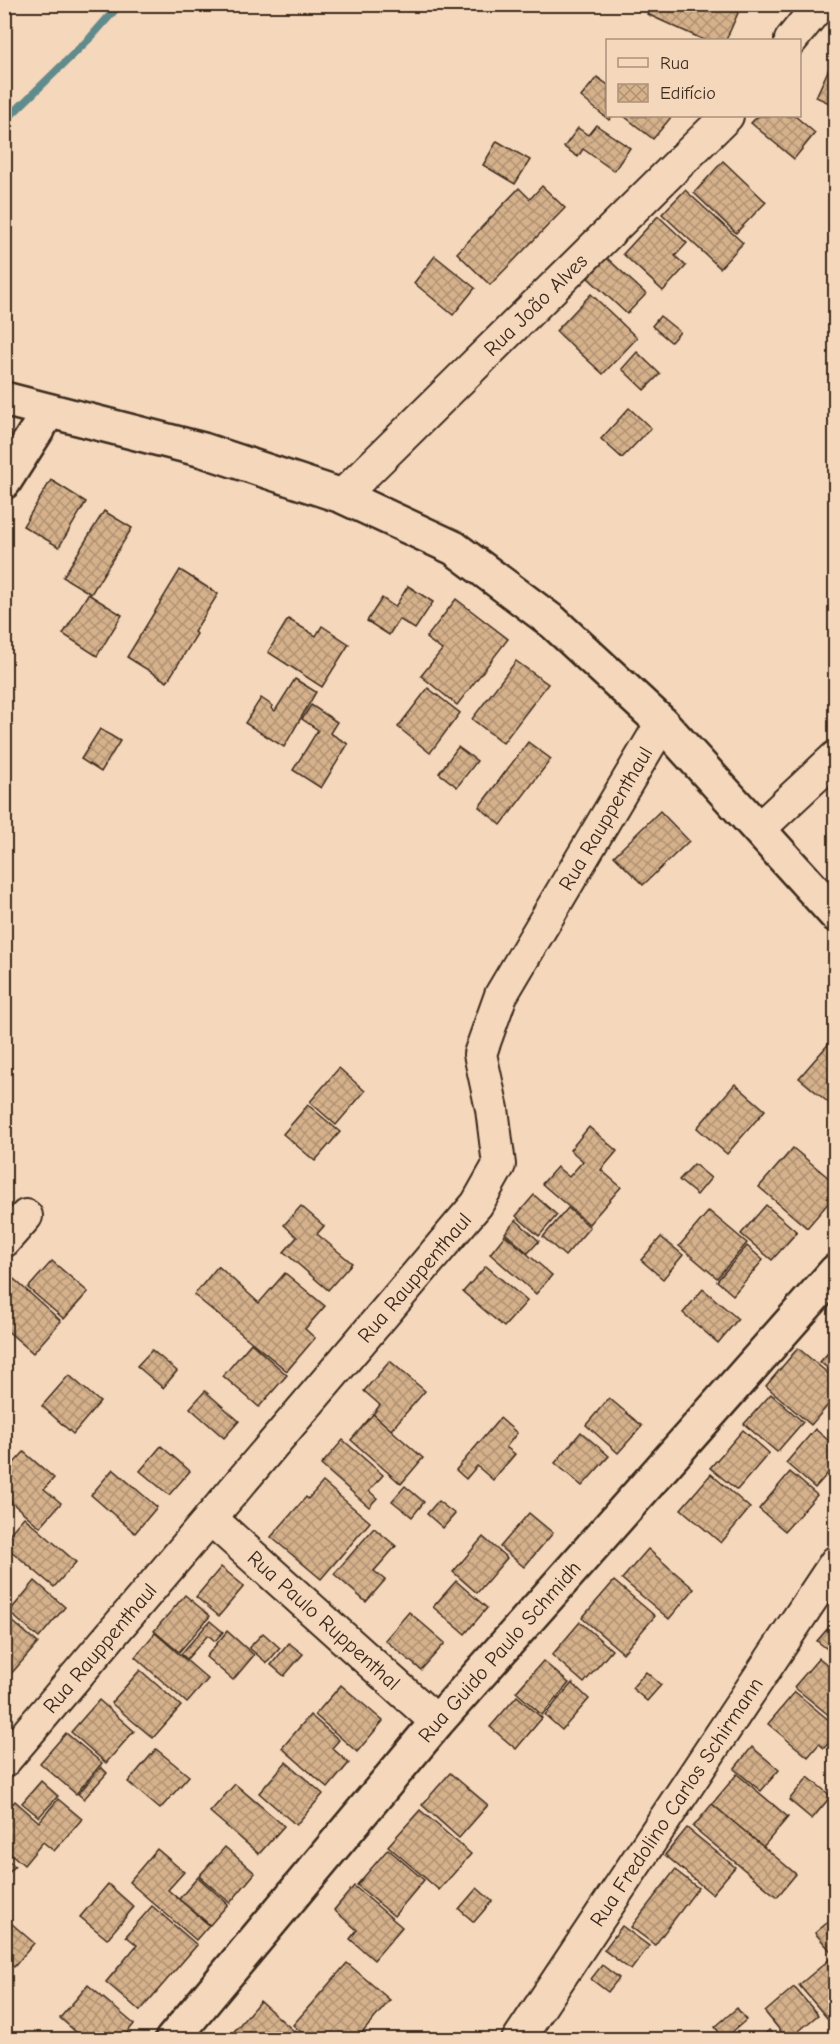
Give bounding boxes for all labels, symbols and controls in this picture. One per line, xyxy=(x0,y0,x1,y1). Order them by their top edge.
legend xyxy=(606,39,801,117)
text: Rua xyxy=(660,53,689,74)
text: Edifício xyxy=(660,83,716,104)
street label: Rua João Alves xyxy=(479,249,592,361)
street label: Rua Rauppenthaul xyxy=(554,742,657,895)
street label: Rua Rauppenthaul xyxy=(353,1208,476,1348)
street label: Rua Paulo Ruppenthal xyxy=(243,1546,405,1695)
street label: Rua Guido Paulo Schmidh xyxy=(413,1556,586,1747)
street label: Rua Rauppenthaul xyxy=(38,1578,162,1718)
street label: Rua Fredolino Carlos Schirmann xyxy=(585,1673,768,1931)

